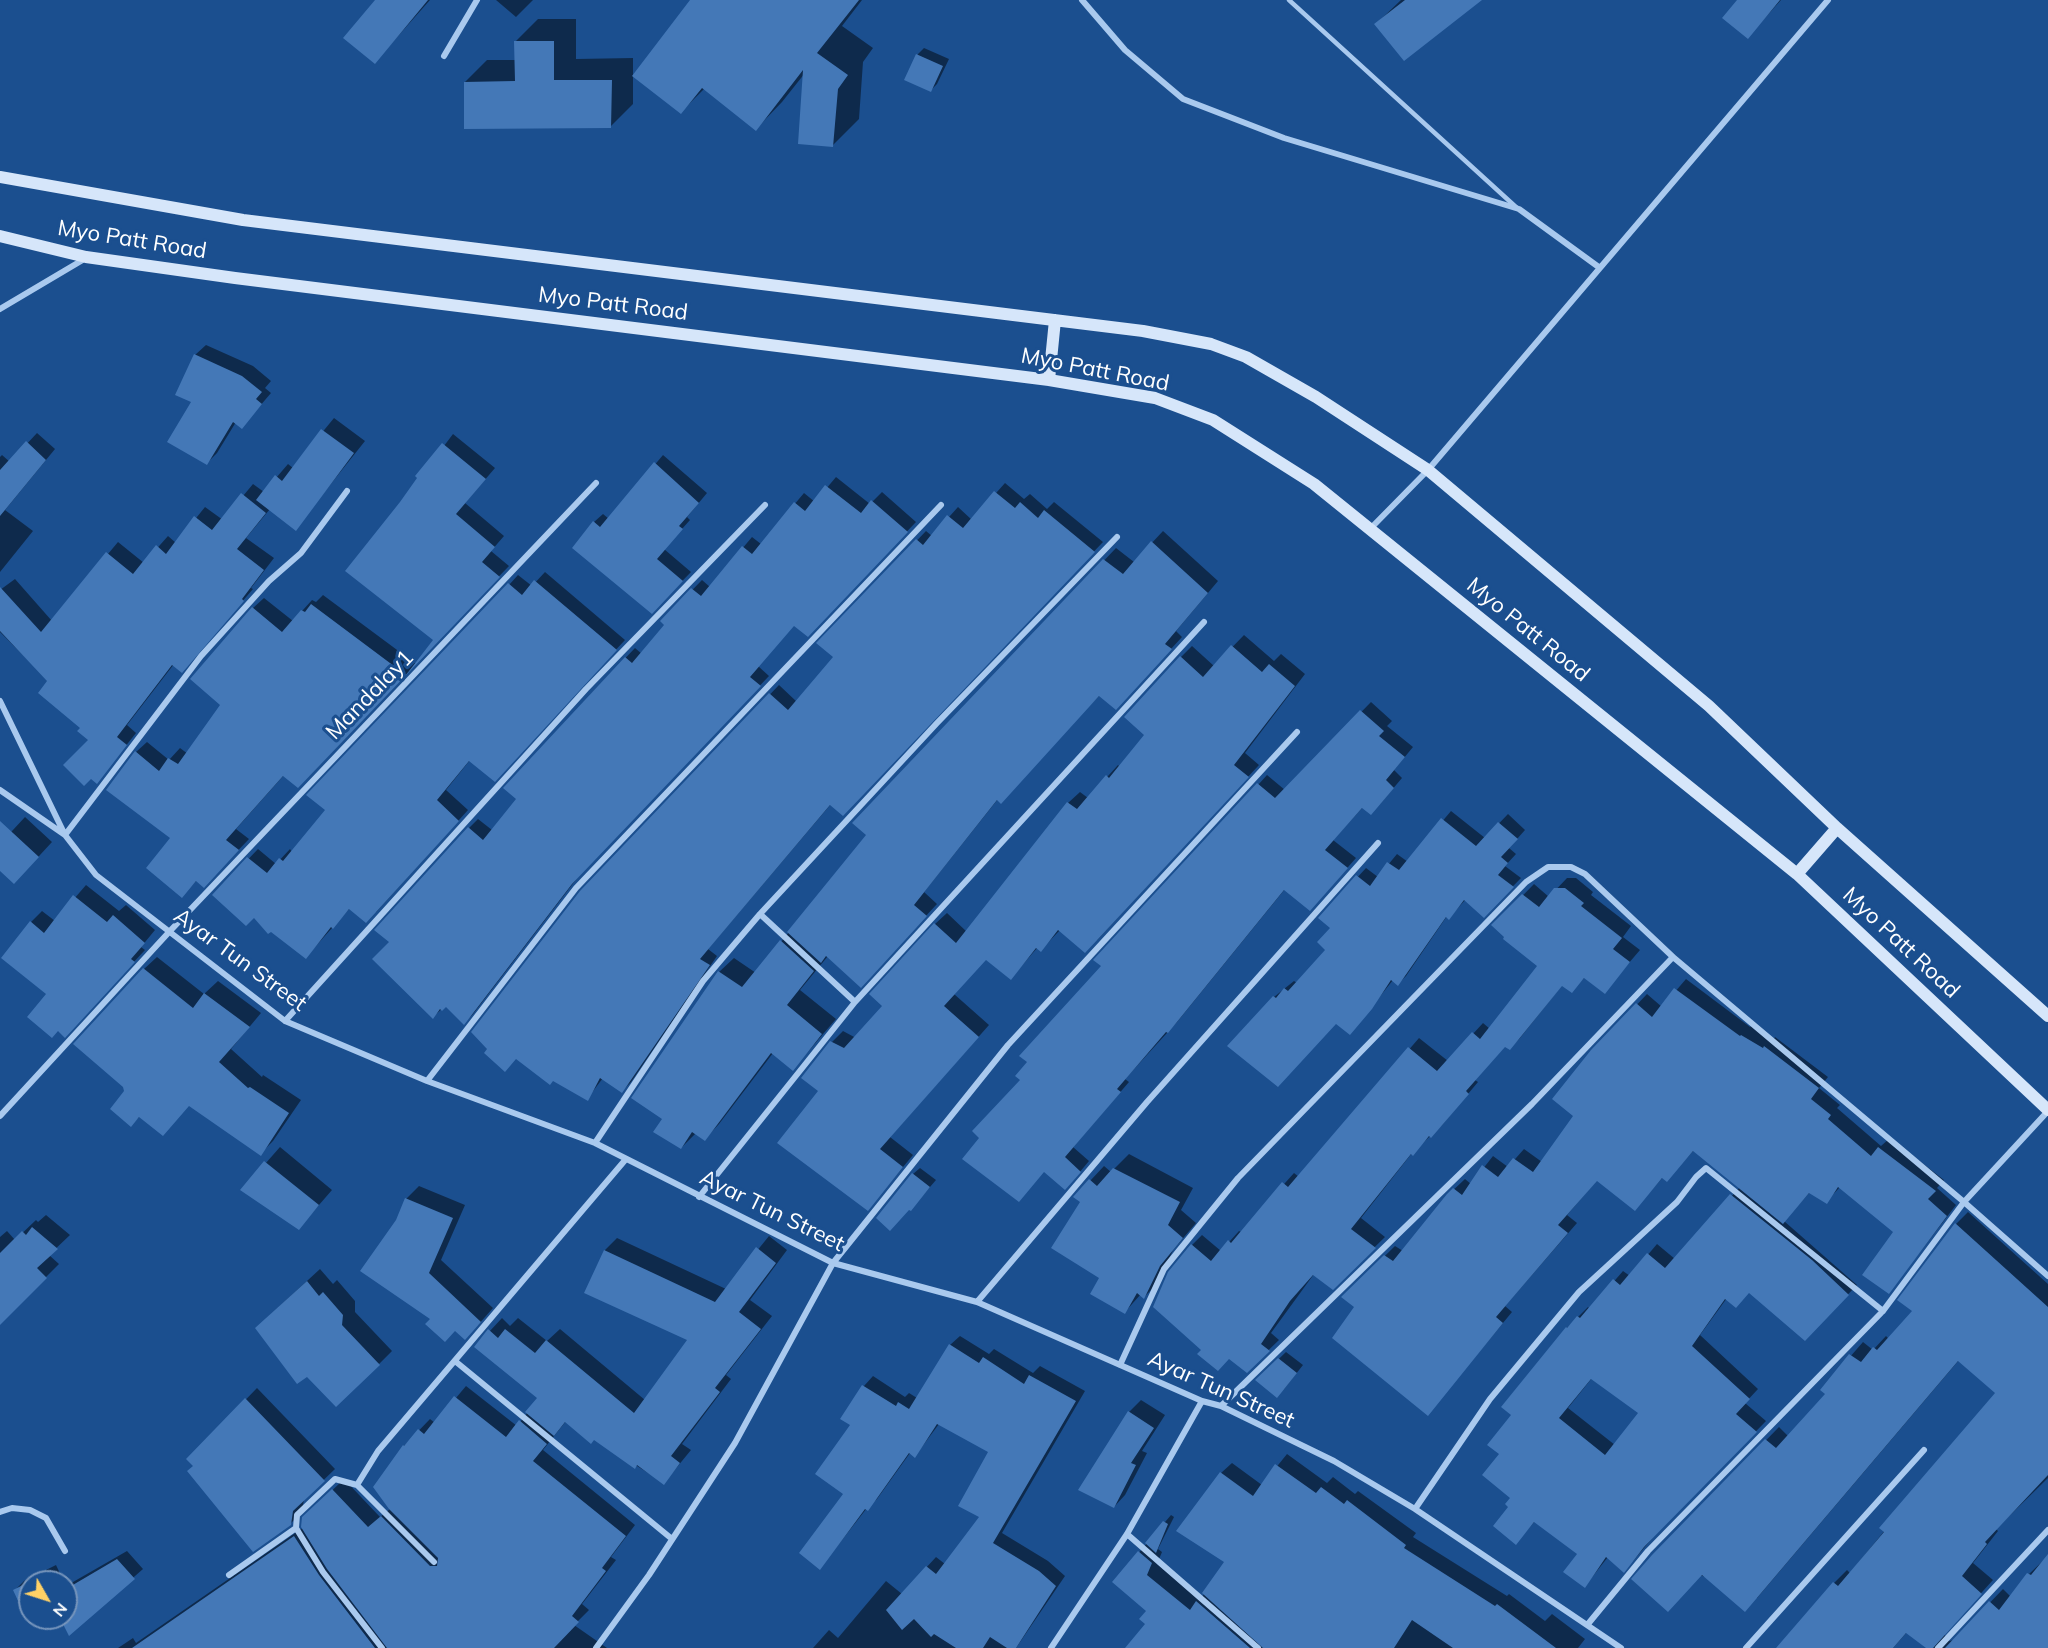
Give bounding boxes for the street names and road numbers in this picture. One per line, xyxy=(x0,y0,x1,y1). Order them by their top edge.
street label: Myo Patt Road xyxy=(56,215,208,265)
street label: Myo Patt Road xyxy=(537,282,689,326)
street label: Myo Patt Road xyxy=(1019,343,1171,397)
street label: Myo Patt Road xyxy=(1461,572,1595,688)
street label: Mandalay1 xyxy=(321,645,419,745)
street label: Myo Patt Road xyxy=(1837,882,1965,1004)
street label: Ayar Tun Street xyxy=(168,903,312,1017)
street label: Ayar Tun Street xyxy=(695,1165,849,1257)
street label: Ayar Tun Street xyxy=(1144,1346,1298,1434)

